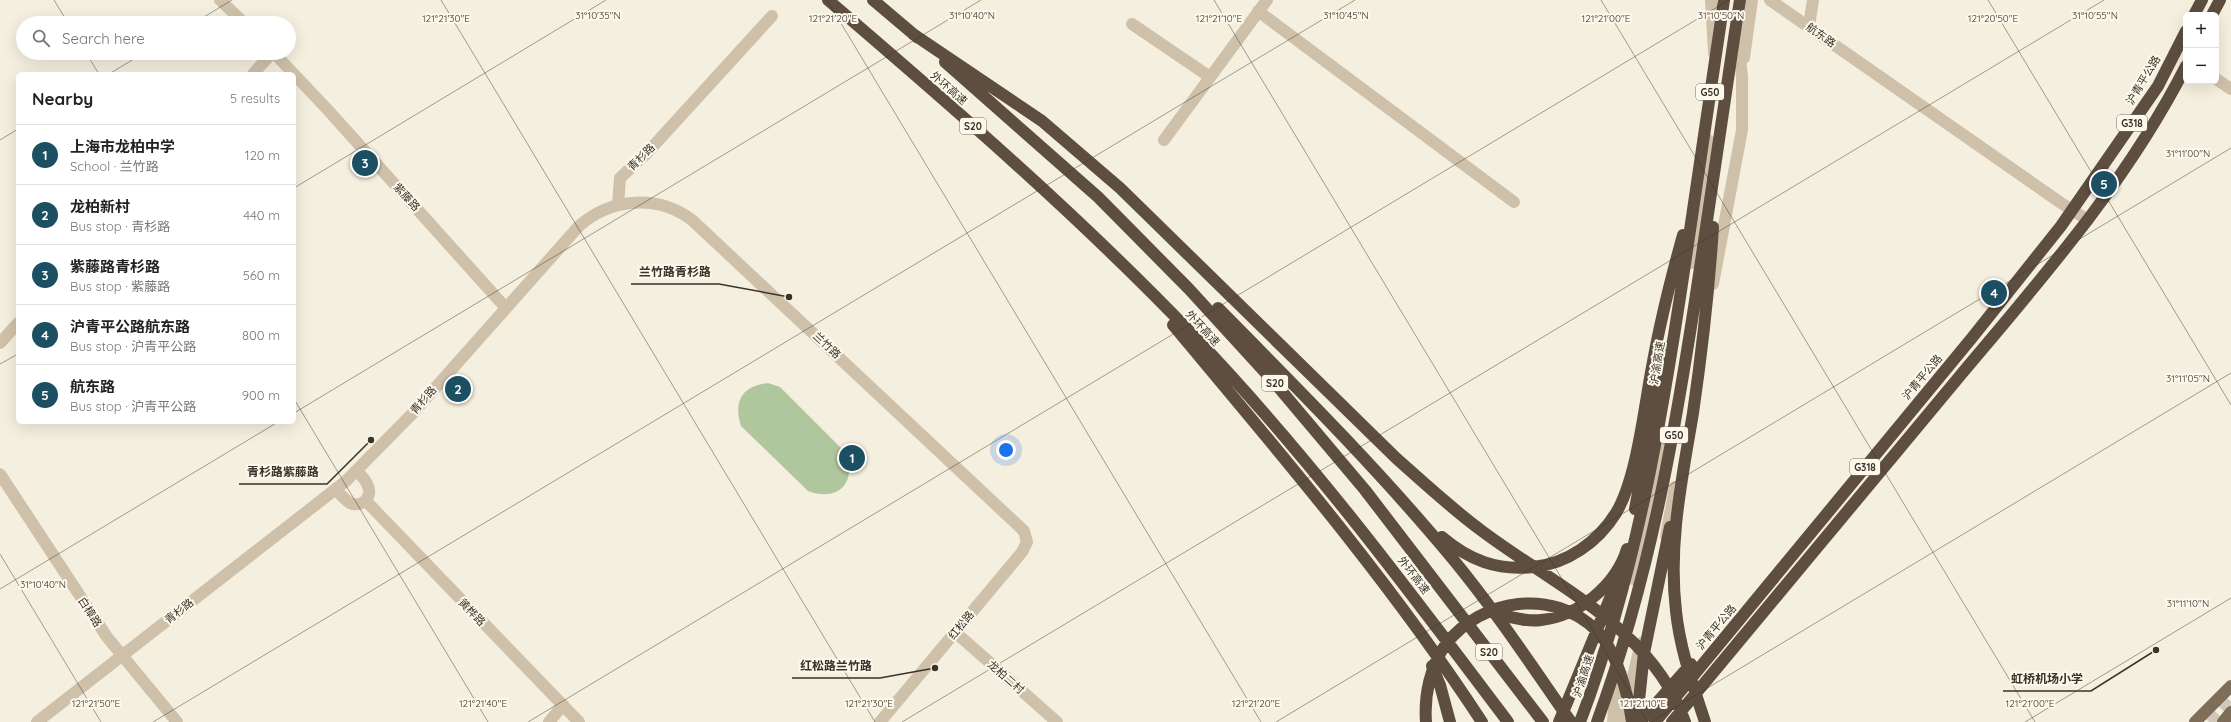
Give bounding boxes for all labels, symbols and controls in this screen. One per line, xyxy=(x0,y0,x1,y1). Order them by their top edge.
text: 31°10'35"N xyxy=(575,9,621,22)
text: 31°10'40"N xyxy=(949,9,995,22)
text: 31°10'45"N xyxy=(1323,9,1369,22)
text: 31°10'50"N xyxy=(1698,9,1744,22)
text: 31°10'55"N xyxy=(2072,9,2118,22)
text: 121°21'30"E xyxy=(422,12,470,25)
text: 121°21'20"E xyxy=(809,12,858,25)
text: 121°21'10"E xyxy=(1196,12,1243,25)
text: 121°21'00"E xyxy=(1582,12,1631,25)
text: 121°20'50"E xyxy=(1968,12,2019,25)
map controls xyxy=(2183,12,2219,84)
button: + xyxy=(2183,12,2219,48)
search box xyxy=(16,16,296,60)
street label: 航东路 xyxy=(1803,20,1839,50)
icon: search xyxy=(30,27,52,49)
text: Search here xyxy=(62,29,145,48)
button: − xyxy=(2183,48,2219,84)
street label: 沪青平公路 xyxy=(2123,53,2163,107)
street label: 外环高速 xyxy=(928,68,970,108)
road number: G50 xyxy=(1696,84,1724,100)
text: Nearby xyxy=(32,88,93,109)
text: 5 results xyxy=(230,90,280,106)
road number: G318 xyxy=(2117,115,2147,131)
road number: S20 xyxy=(960,118,986,134)
text: 上海市龙柏中学 xyxy=(70,137,175,156)
street label: 青杉路 xyxy=(624,140,658,174)
text: 1 xyxy=(42,147,48,163)
text: 120 m xyxy=(245,147,280,163)
text: 31°11'00"N xyxy=(2166,147,2210,160)
pin: 3 xyxy=(352,148,378,178)
text: School · 兰竹路 xyxy=(70,158,159,174)
pin: 5 xyxy=(2091,169,2117,199)
street label: 紫藤路 xyxy=(391,180,423,214)
text: 龙柏新村 xyxy=(70,197,130,216)
text: 2 xyxy=(41,207,49,223)
text: 440 m xyxy=(243,207,280,223)
text: Bus stop · 青杉路 xyxy=(70,218,170,234)
text: 紫藤路青杉路 xyxy=(70,257,160,276)
callout: 兰竹路青杉路 xyxy=(631,260,719,284)
text: 兰竹路青杉路 xyxy=(639,264,711,279)
text: 3 xyxy=(42,267,48,283)
text: 560 m xyxy=(243,267,280,283)
text: Bus stop · 紫藤路 xyxy=(70,278,170,294)
pin: 4 xyxy=(1981,278,2007,308)
street label: 外环高速 xyxy=(1183,307,1223,349)
text: 沪青平公路航东路 xyxy=(70,317,190,336)
text: 4 xyxy=(41,327,49,343)
text: 800 m xyxy=(242,327,280,343)
street label: 兰竹路 xyxy=(810,329,844,361)
text: Bus stop · 沪青平公路 xyxy=(70,338,196,354)
street label: 沪渝高速 xyxy=(1647,340,1667,386)
street label: 沪青平公路 xyxy=(1899,351,1945,403)
text: 31°11'05"N xyxy=(2166,372,2210,385)
pin: 2 xyxy=(445,374,471,404)
road number: S20 xyxy=(1262,375,1288,391)
text: 航东路 xyxy=(70,377,115,396)
street label: 青杉路 xyxy=(407,383,439,417)
text: 5 xyxy=(41,387,49,403)
text: 900 m xyxy=(242,387,280,403)
text: Bus stop · 沪青平公路 xyxy=(70,398,196,414)
road number: G50 xyxy=(1660,427,1688,443)
your location xyxy=(996,440,1016,460)
pin: 1 xyxy=(839,443,865,473)
road number: G318 xyxy=(1850,459,1880,475)
callout: 青杉路紫藤路 xyxy=(239,460,327,484)
text: 青杉路紫藤路 xyxy=(247,464,319,479)
street label: 外环高速 xyxy=(1395,553,1433,597)
text: 31°10'40"N xyxy=(20,578,66,591)
street label: 白樟路 xyxy=(75,594,105,630)
street label: 青杉路 xyxy=(162,595,196,627)
street label: 黄桦路 xyxy=(456,595,488,629)
text: 31°11'10"N xyxy=(2167,597,2209,610)
street label: 沪青平公路 xyxy=(1693,601,1739,653)
street label: 红松路 xyxy=(945,608,977,642)
road number: S20 xyxy=(1476,644,1502,660)
street label: 沪渝高速 xyxy=(1570,653,1596,699)
callout: 红松路兰竹路 xyxy=(792,654,880,678)
street label: 龙柏二村 xyxy=(985,657,1027,697)
text: 红松路兰竹路 xyxy=(800,658,872,673)
callout: 虹桥机场小学 xyxy=(2003,667,2091,691)
text: 虹桥机场小学 xyxy=(2011,671,2083,686)
text: 121°21'50"E xyxy=(72,697,120,710)
text: 121°21'40"E xyxy=(459,697,507,710)
text: 121°21'30"E xyxy=(845,697,893,710)
text: 121°21'20"E xyxy=(1232,697,1281,710)
text: 121°21'10"E xyxy=(1620,697,1667,710)
text: 121°21'00"E xyxy=(2006,697,2055,710)

